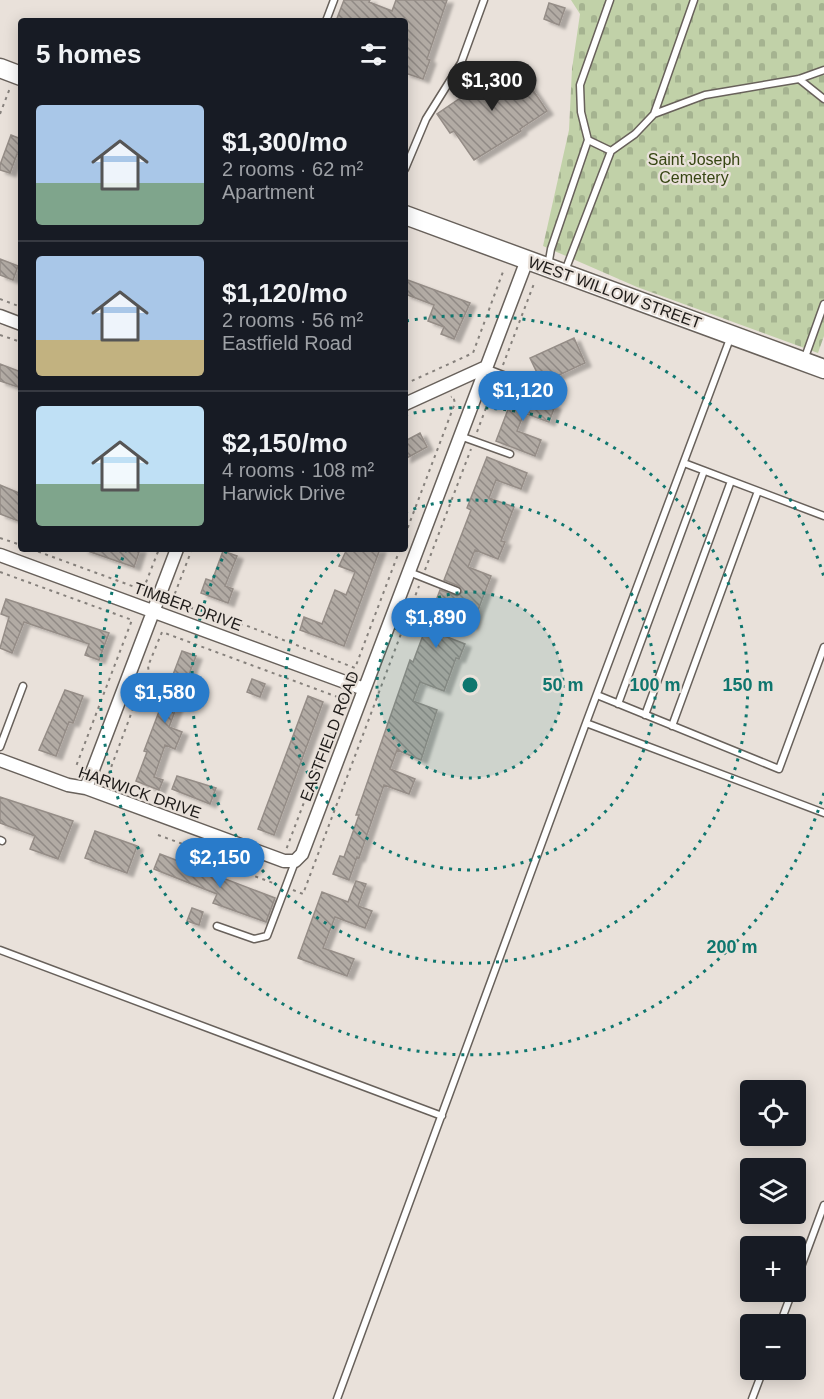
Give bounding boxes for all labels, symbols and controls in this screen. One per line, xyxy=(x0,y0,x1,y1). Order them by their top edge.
icon: filters xyxy=(357,38,390,71)
text: 5 homes xyxy=(36,39,142,69)
pin: $1,300 xyxy=(443,61,541,112)
text: $1,300 xyxy=(461,69,523,91)
text: $1,300/mo xyxy=(222,127,348,157)
icon: home xyxy=(84,129,156,201)
park label: Saint Joseph Cemetery xyxy=(648,151,740,186)
text: 2 rooms · 62 m² xyxy=(222,158,363,180)
text: Apartment xyxy=(222,181,314,203)
street label: WEST WILLOW STREET xyxy=(526,253,704,332)
text: $1,120/mo xyxy=(222,278,348,308)
icon: home xyxy=(84,280,156,352)
text: 2 rooms · 56 m² xyxy=(222,309,363,331)
text: Eastfield Road xyxy=(222,332,352,354)
pin: $1,120 xyxy=(474,371,572,422)
text: $1,120 xyxy=(492,379,554,401)
text: $2,150/mo xyxy=(222,428,348,458)
icon: home xyxy=(84,430,156,502)
text: 4 rooms · 108 m² xyxy=(222,459,374,481)
text: Harwick Drive xyxy=(222,482,345,504)
street label: TIMBER DRIVE xyxy=(131,579,244,634)
pin: $1,890 xyxy=(387,598,485,649)
text: $1,890 xyxy=(405,606,467,628)
street label: EASTFIELD ROAD xyxy=(297,669,362,804)
pin: $1,580 xyxy=(116,673,214,724)
centre of rings xyxy=(460,675,480,695)
text: 50 m xyxy=(542,675,584,695)
text: 100 m xyxy=(629,675,681,695)
text: 150 m xyxy=(722,675,774,695)
text: $1,580 xyxy=(134,681,196,703)
street label: HARWICK DRIVE xyxy=(76,764,203,821)
pin: $2,150 xyxy=(171,838,269,889)
text: $2,150 xyxy=(189,846,251,868)
text: 200 m xyxy=(706,937,758,957)
map controls xyxy=(740,1080,806,1380)
button: locate xyxy=(740,1080,806,1146)
button: layers xyxy=(740,1158,806,1224)
button: + xyxy=(740,1236,806,1302)
button: − xyxy=(740,1314,806,1380)

